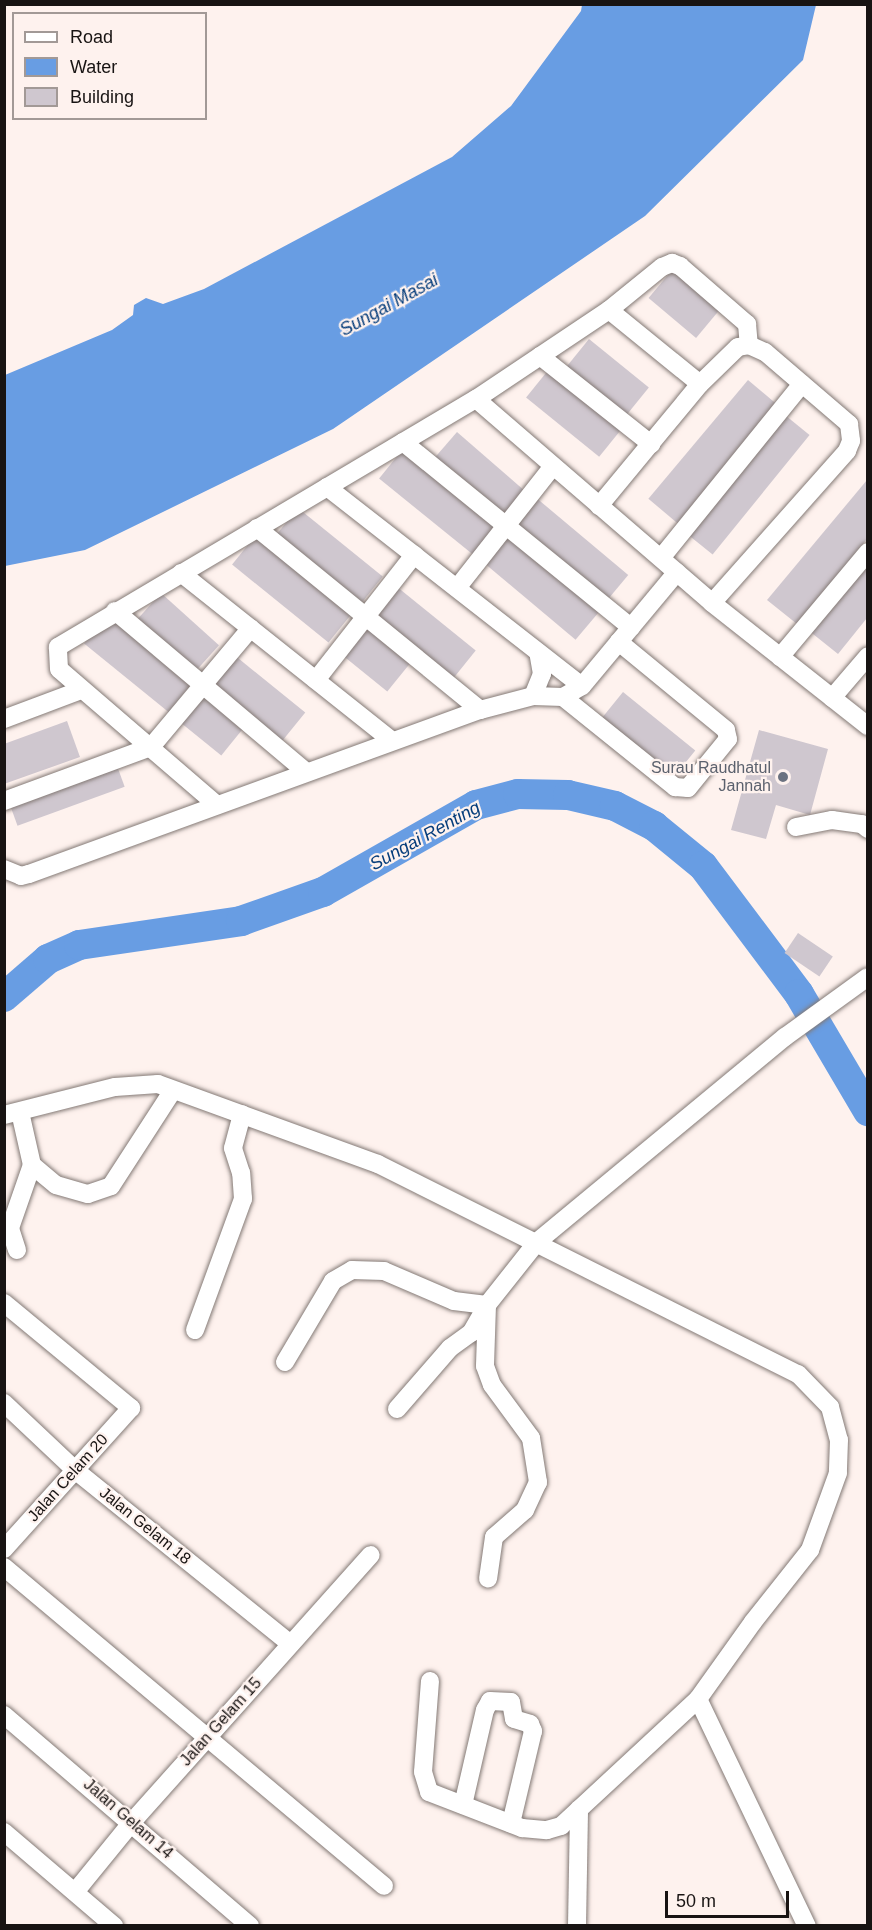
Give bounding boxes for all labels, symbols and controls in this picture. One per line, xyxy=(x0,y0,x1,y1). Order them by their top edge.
legend xyxy=(12,12,207,120)
text: Road xyxy=(70,27,113,47)
text: Water xyxy=(70,57,117,77)
text: Building xyxy=(70,87,134,107)
water label: Sungai Masai xyxy=(336,269,442,341)
place label: Surau Raudhatul Jannah xyxy=(651,758,771,796)
marker: Surau Raudhatul Jannah xyxy=(776,770,790,784)
water label: Sungai Renting xyxy=(366,797,484,875)
street label: Jalan Celam 20 xyxy=(24,1430,112,1526)
street label: Jalan Gelam 18 xyxy=(95,1483,195,1569)
street label: Jalan Gelam 15 xyxy=(176,1674,266,1770)
street label: Jalan Gelam 14 xyxy=(79,1775,177,1863)
scale bar xyxy=(668,1879,792,1917)
text: 50 m xyxy=(676,1891,716,1911)

